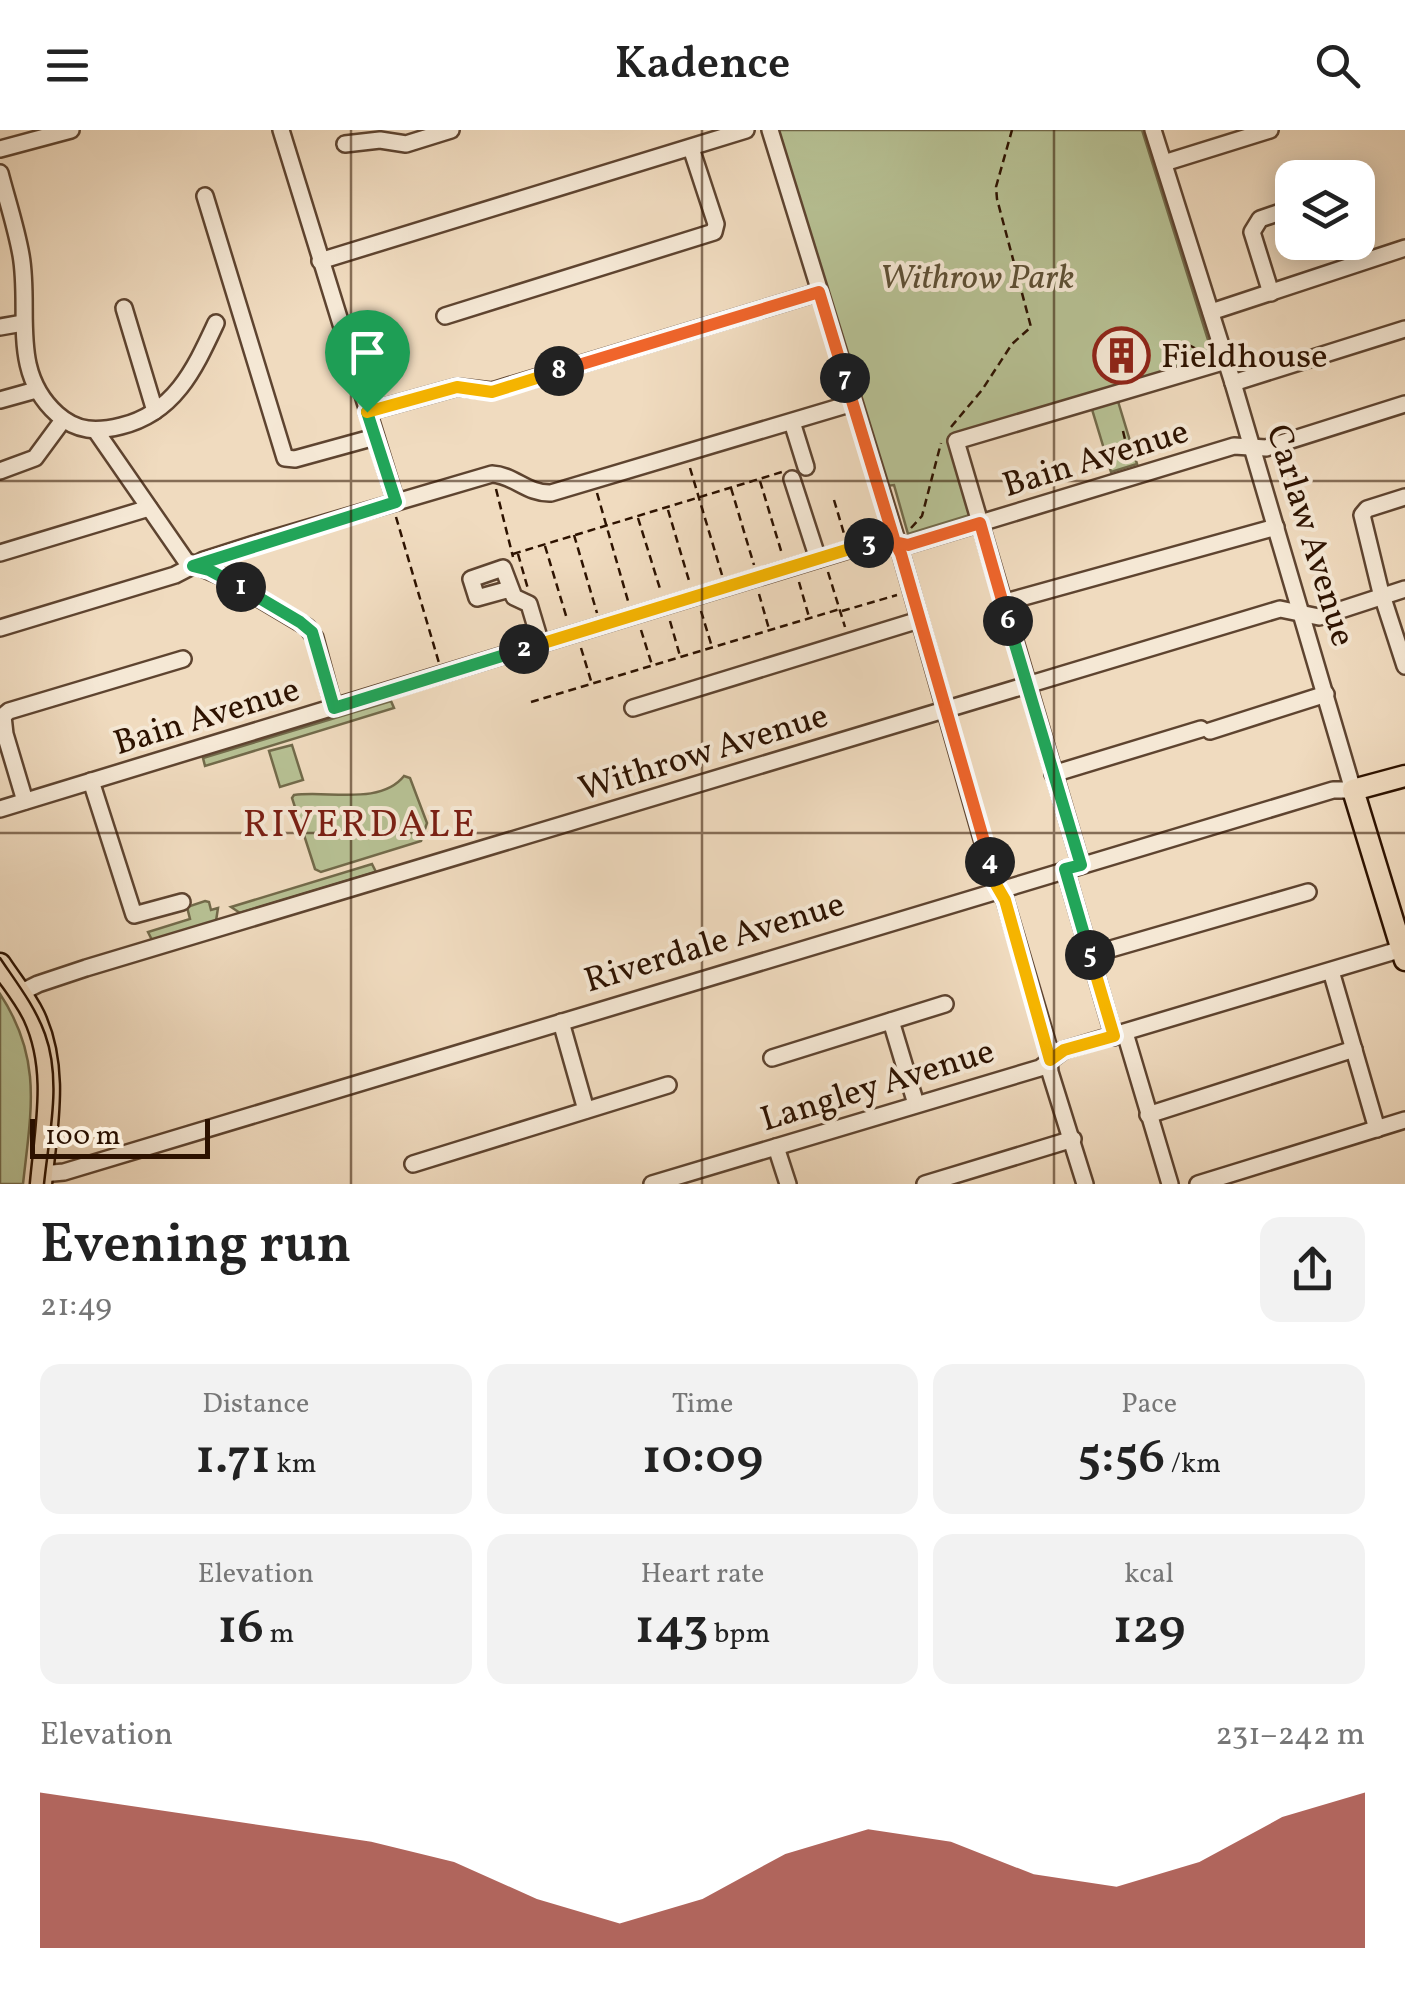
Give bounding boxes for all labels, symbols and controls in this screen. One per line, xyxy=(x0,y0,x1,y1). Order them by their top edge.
text: Kadence xyxy=(615,34,790,97)
icon: menu xyxy=(40,38,95,93)
icon: search xyxy=(1310,38,1365,93)
map controls xyxy=(1275,160,1375,260)
button: layers xyxy=(1275,160,1375,260)
park label: Withrow Park xyxy=(879,255,1075,303)
pin xyxy=(325,310,410,413)
icon: arrive xyxy=(340,325,395,380)
building icon: Fieldhouse xyxy=(1092,325,1152,385)
place label: Fieldhouse xyxy=(1161,334,1328,382)
pin: 8 xyxy=(534,346,584,396)
text: 8 xyxy=(551,351,567,390)
pin: 7 xyxy=(820,353,870,403)
text: 7 xyxy=(838,358,852,397)
street label: Bain Avenue xyxy=(997,409,1195,511)
street label: Carlaw Avenue xyxy=(1253,419,1366,653)
pin: 3 xyxy=(844,518,894,568)
text: 3 xyxy=(862,523,876,562)
pin: 1 xyxy=(216,562,266,612)
text: 1 xyxy=(235,567,247,606)
pin: 6 xyxy=(983,596,1033,646)
text: 6 xyxy=(1000,601,1016,640)
pin: 2 xyxy=(499,624,549,674)
text: 2 xyxy=(517,629,531,668)
street label: Bain Avenue xyxy=(108,667,306,769)
street label: Withrow Avenue xyxy=(573,693,834,815)
district label: RIVERDALE xyxy=(243,800,477,853)
pin: 4 xyxy=(965,837,1015,887)
text: 4 xyxy=(982,842,998,881)
street label: Riverdale Avenue xyxy=(579,882,851,1006)
pin: 5 xyxy=(1065,930,1115,980)
text: 5 xyxy=(1083,935,1097,974)
street label: Langley Avenue xyxy=(755,1029,1001,1145)
scale bar xyxy=(30,1114,210,1158)
text: 100 m xyxy=(45,1117,120,1156)
text: Evening run xyxy=(40,1209,352,1285)
button: share xyxy=(1260,1217,1365,1322)
text: 21:49 xyxy=(40,1285,112,1329)
text: Distance xyxy=(202,1385,309,1424)
text: Time xyxy=(672,1385,733,1424)
text: Pace xyxy=(1121,1385,1177,1424)
text: 1.71 xyxy=(195,1424,271,1494)
text: 10:09 xyxy=(642,1424,763,1494)
text: 5:56 xyxy=(1077,1424,1165,1494)
text: km xyxy=(271,1445,316,1484)
text: /km xyxy=(1165,1445,1221,1484)
text: Elevation xyxy=(198,1555,314,1594)
text: Heart rate xyxy=(641,1555,764,1594)
text: kcal xyxy=(1124,1555,1174,1594)
text: 16 xyxy=(217,1594,264,1664)
text: 143 xyxy=(635,1594,708,1664)
text: 129 xyxy=(1113,1594,1186,1664)
text: m xyxy=(264,1615,294,1654)
text: bpm xyxy=(708,1615,770,1654)
text: Elevation xyxy=(40,1714,173,1758)
text: 231–242 m xyxy=(1216,1714,1365,1758)

